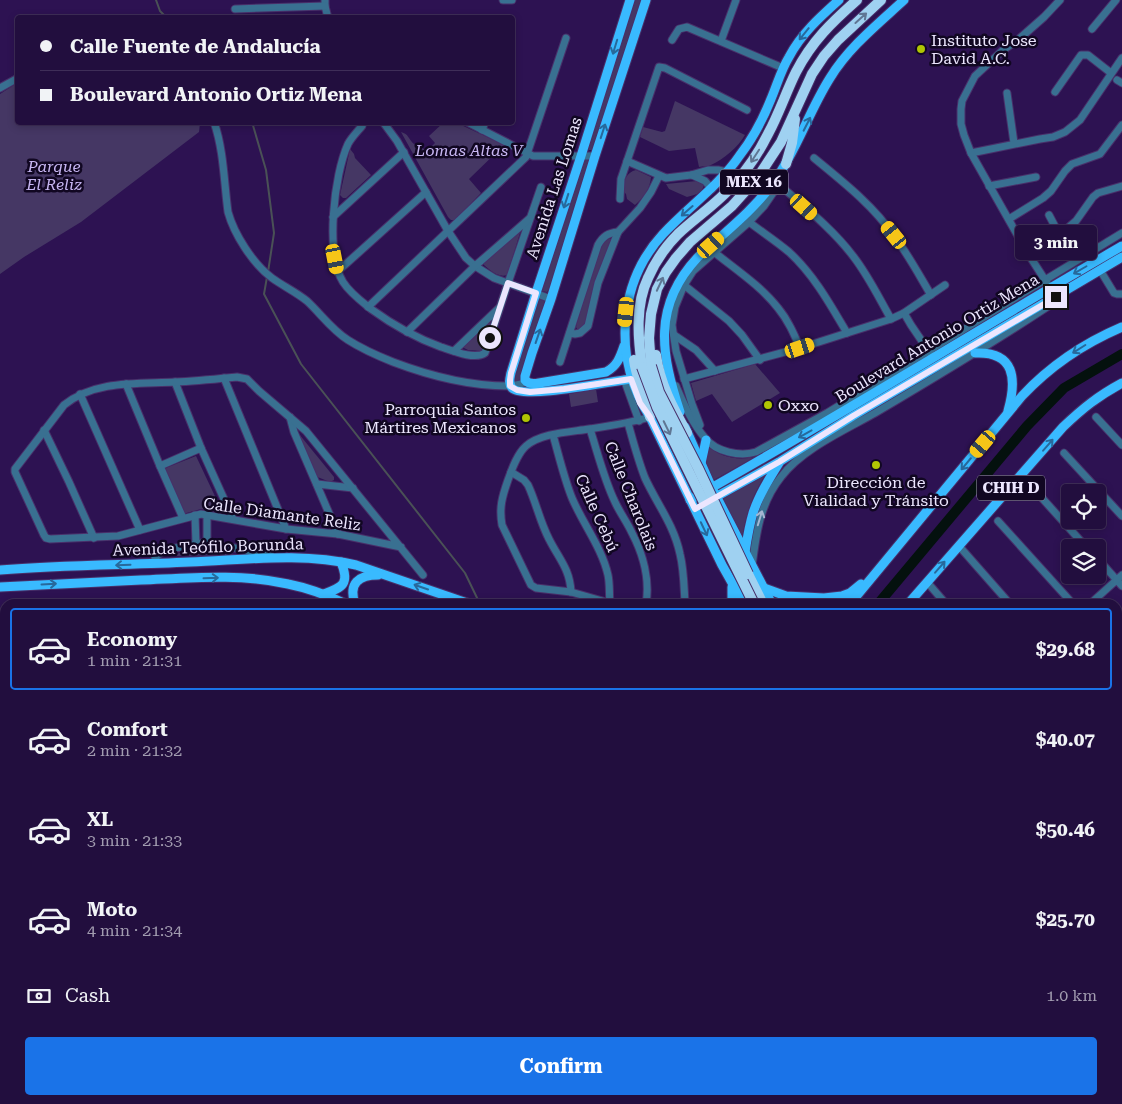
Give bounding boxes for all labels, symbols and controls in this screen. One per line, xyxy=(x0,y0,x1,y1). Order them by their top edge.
one-way arrow xyxy=(854,12,867,24)
one-way arrow xyxy=(799,27,810,40)
place label: Instituto Jose David A.C. xyxy=(931,31,1037,68)
text: Calle Fuente de Andalucía xyxy=(70,35,321,58)
one-way arrow xyxy=(610,38,620,54)
marker: Instituto Jose David A.C. xyxy=(915,43,927,55)
text: Boulevard Antonio Ortiz Mena xyxy=(70,83,362,106)
street label: Avenida Las Lomas xyxy=(522,114,586,261)
one-way arrow xyxy=(802,117,812,132)
one-way arrow xyxy=(599,124,608,140)
park label: Lomas Altas V xyxy=(414,141,524,160)
one-way arrow xyxy=(750,149,760,163)
park label: Parque El Reliz xyxy=(25,157,82,194)
road number: MEX 16 xyxy=(720,170,788,194)
car xyxy=(787,191,820,223)
one-way arrow xyxy=(561,193,570,209)
one-way arrow xyxy=(680,205,693,217)
car xyxy=(878,219,909,251)
callout: 3 min xyxy=(1015,224,1097,260)
car xyxy=(694,229,727,261)
text: 3 min xyxy=(1034,233,1078,252)
car xyxy=(324,243,345,275)
one-way arrow xyxy=(1072,265,1087,275)
street label: Boulevard Antonio Ortiz Mena xyxy=(832,269,1042,406)
one-way arrow xyxy=(655,277,665,292)
route end xyxy=(1045,286,1067,308)
car xyxy=(616,296,635,328)
route start xyxy=(479,327,501,349)
one-way arrow xyxy=(534,329,543,344)
car xyxy=(783,336,816,360)
one-way arrow xyxy=(1072,344,1086,354)
place label: Oxxo xyxy=(778,396,819,415)
marker: Oxxo xyxy=(762,399,774,411)
place label: Parroquia Santos Mártires Mexicanos xyxy=(364,400,516,437)
marker: Parroquia Santos Mártires Mexicanos xyxy=(520,412,532,424)
one-way arrow xyxy=(663,420,672,435)
car xyxy=(967,428,998,460)
one-way arrow xyxy=(799,430,813,440)
street label: Calle Charolais xyxy=(600,439,662,554)
one-way arrow xyxy=(1042,439,1053,452)
one-way arrow xyxy=(960,457,971,470)
marker: Dirección de Vialidad y Tránsito xyxy=(870,459,882,471)
street label: Calle Cebú xyxy=(571,471,623,555)
place label: Dirección de Vialidad y Tránsito xyxy=(803,473,949,510)
road number: CHIH D xyxy=(977,476,1045,500)
map controls xyxy=(1061,484,1106,584)
button: locate xyxy=(1061,484,1106,529)
street label: Calle Diamante Reliz xyxy=(202,494,362,534)
one-way arrow xyxy=(756,510,765,526)
one-way arrow xyxy=(700,521,710,536)
street label: Avenida Teófilo Borunda xyxy=(112,534,304,560)
button: layers xyxy=(1061,539,1106,584)
one-way arrow xyxy=(115,560,132,570)
one-way arrow xyxy=(934,561,946,574)
one-way arrow xyxy=(202,573,219,583)
one-way arrow xyxy=(40,580,56,589)
one-way arrow xyxy=(414,582,429,591)
icon: car xyxy=(27,627,72,672)
text: Economy xyxy=(87,628,177,651)
text: $29.68 xyxy=(1036,638,1095,661)
text: 1 min · 21:31 xyxy=(87,651,182,670)
icon: car xyxy=(27,717,72,762)
text: Comfort xyxy=(87,718,168,741)
text: $40.07 xyxy=(1036,728,1095,751)
text: 2 min · 21:32 xyxy=(87,741,182,760)
icon: car xyxy=(27,807,72,852)
text: XL xyxy=(87,808,113,831)
text: $50.46 xyxy=(1036,818,1095,841)
text: 3 min · 21:33 xyxy=(87,831,182,850)
icon: car xyxy=(27,897,72,942)
text: Moto xyxy=(87,898,137,921)
text: $25.70 xyxy=(1036,908,1095,931)
text: 4 min · 21:34 xyxy=(87,921,182,940)
icon: cash xyxy=(25,982,53,1010)
text: Cash xyxy=(65,984,110,1007)
text: 1.0 km xyxy=(1046,986,1097,1005)
button: Confirm xyxy=(25,1037,1097,1095)

